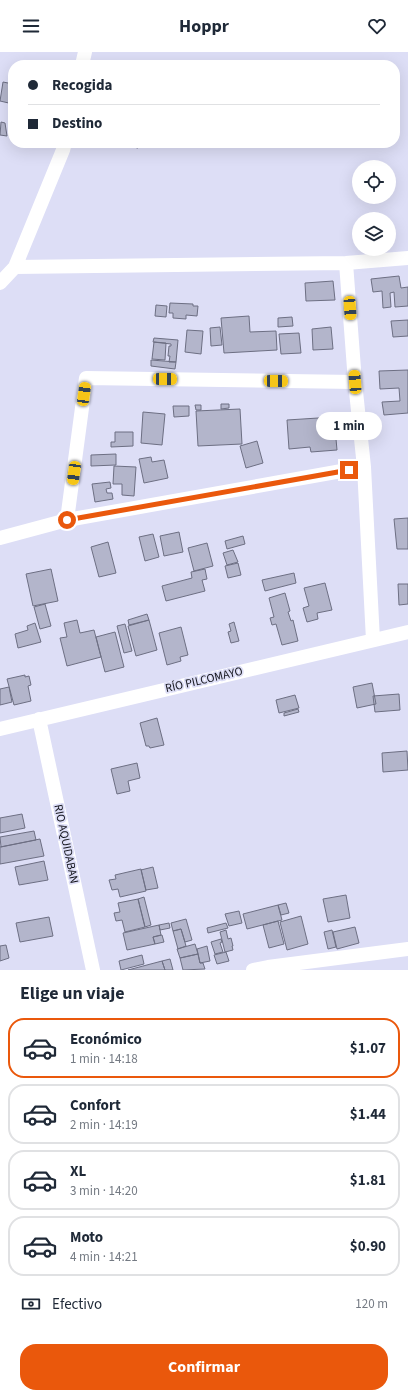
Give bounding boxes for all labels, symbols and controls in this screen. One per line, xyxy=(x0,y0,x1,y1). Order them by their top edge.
text: Hoppr xyxy=(179,14,229,39)
icon: menu xyxy=(20,15,42,37)
icon: heart xyxy=(366,15,388,37)
text: Recogida xyxy=(52,75,112,96)
text: Destino xyxy=(52,113,102,134)
map controls xyxy=(352,160,396,256)
button: locate xyxy=(352,160,396,204)
button: layers xyxy=(352,212,396,256)
car xyxy=(343,296,357,320)
car xyxy=(348,370,362,394)
car xyxy=(153,373,177,385)
car xyxy=(264,375,288,387)
car xyxy=(76,381,92,407)
callout: 1 min xyxy=(316,412,382,440)
text: 1 min xyxy=(333,417,365,435)
car xyxy=(66,460,82,486)
route end xyxy=(340,461,358,479)
route start xyxy=(58,511,76,529)
street label: RÍO PILCOMAYO xyxy=(164,663,244,697)
street label: RIO AQUIDABAN xyxy=(49,803,83,885)
text: Elige un viaje xyxy=(20,981,125,1006)
text: Económico xyxy=(70,1029,142,1050)
icon: car xyxy=(22,1030,58,1066)
text: $1.07 xyxy=(350,1038,386,1059)
text: 1 min · 14:18 xyxy=(70,1050,138,1068)
text: Confort xyxy=(70,1095,121,1116)
icon: car xyxy=(22,1096,58,1132)
text: $1.44 xyxy=(350,1104,386,1125)
text: 2 min · 14:19 xyxy=(70,1116,138,1134)
text: XL xyxy=(70,1161,86,1182)
icon: car xyxy=(22,1162,58,1198)
text: $1.81 xyxy=(350,1170,386,1191)
text: 3 min · 14:20 xyxy=(70,1182,138,1200)
text: Moto xyxy=(70,1227,103,1248)
icon: car xyxy=(22,1228,58,1264)
text: $0.90 xyxy=(350,1236,386,1257)
text: 4 min · 14:21 xyxy=(70,1248,138,1266)
icon: cash xyxy=(20,1293,42,1315)
text: Efectivo xyxy=(52,1294,102,1315)
text: 120 m xyxy=(355,1295,388,1313)
button: Confirmar xyxy=(20,1344,388,1390)

